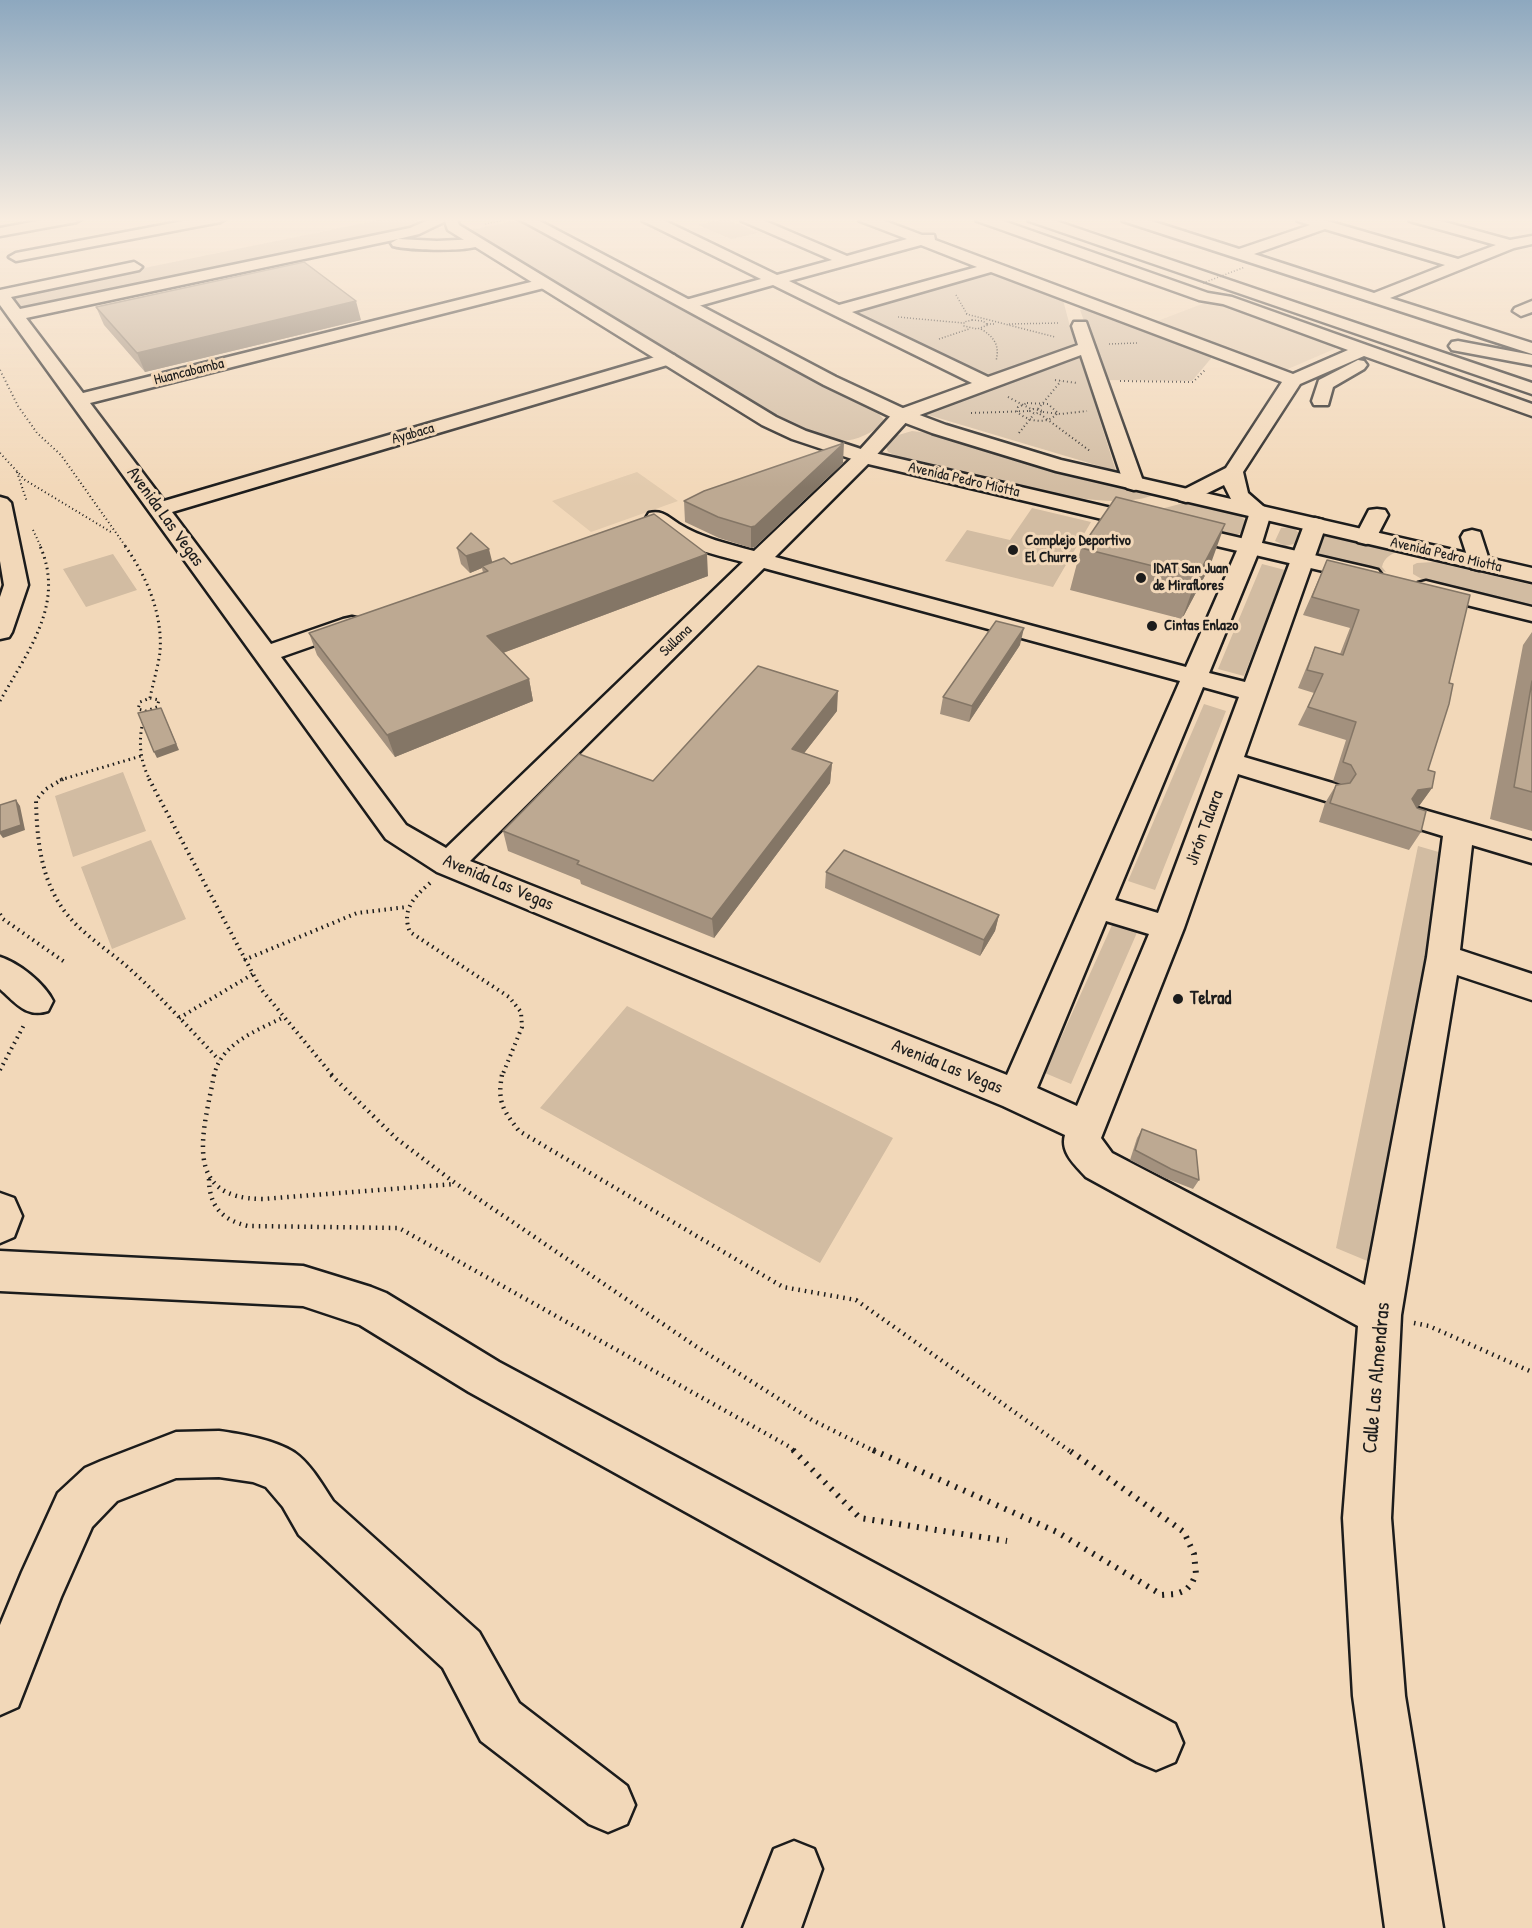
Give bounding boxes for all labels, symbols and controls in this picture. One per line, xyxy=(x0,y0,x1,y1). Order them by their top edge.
street label: Huancabamba xyxy=(152,355,226,389)
street label: Ayabaca xyxy=(390,419,436,449)
street label: Avenida Pedro Miotta xyxy=(907,458,1021,502)
street label: Avenida Las Vegas xyxy=(122,463,208,571)
place label: Complejo Deportivo El Churre xyxy=(1025,532,1131,567)
street label: Avenida Pedro Miotta xyxy=(1389,533,1503,577)
marker: Complejo Deportivo El Churre xyxy=(1006,543,1020,557)
place label: IDAT San Juan de Miraflores xyxy=(1153,560,1229,595)
marker: IDAT San Juan de Miraflores xyxy=(1134,571,1148,585)
place label: Cintas Enlazo xyxy=(1164,617,1238,635)
marker: Cintas Enlazo xyxy=(1145,619,1159,633)
street label: Sullana xyxy=(656,621,696,661)
street label: Jirón Talara xyxy=(1181,787,1229,869)
street label: Avenida Las Vegas xyxy=(440,850,556,916)
place label: Telrad xyxy=(1190,988,1231,1010)
marker: Telrad xyxy=(1171,992,1185,1006)
street label: Avenida Las Vegas xyxy=(888,1035,1006,1099)
street label: Calle Las Almendras xyxy=(1358,1301,1396,1455)

